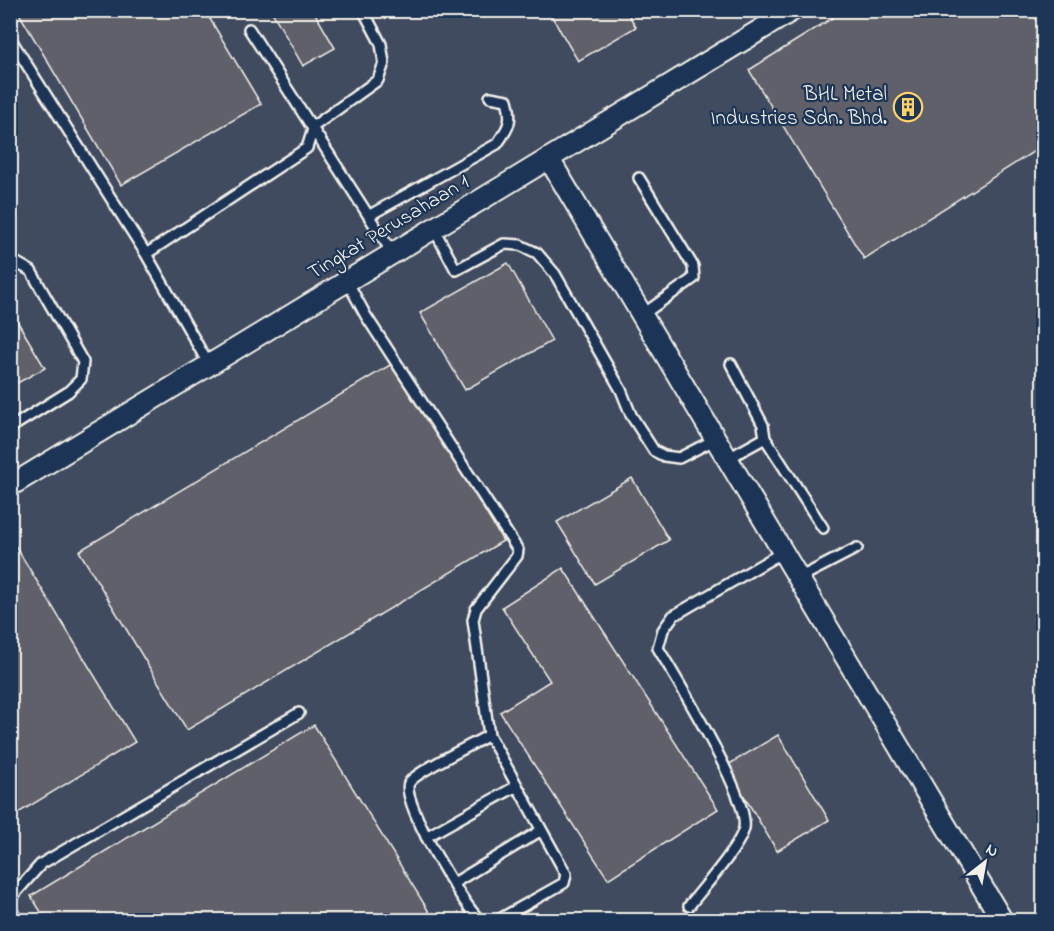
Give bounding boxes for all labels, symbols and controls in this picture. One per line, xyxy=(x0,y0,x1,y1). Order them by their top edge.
place label: BHL Metal Industries Sdn. Bhd. xyxy=(710,80,887,134)
building icon: BHL Metal Industries Sdn. Bhd. xyxy=(892,91,924,123)
street label: Tingkat Perusahaan 1 xyxy=(303,168,477,290)
north arrow xyxy=(955,832,1015,892)
text: N xyxy=(981,838,1003,864)

